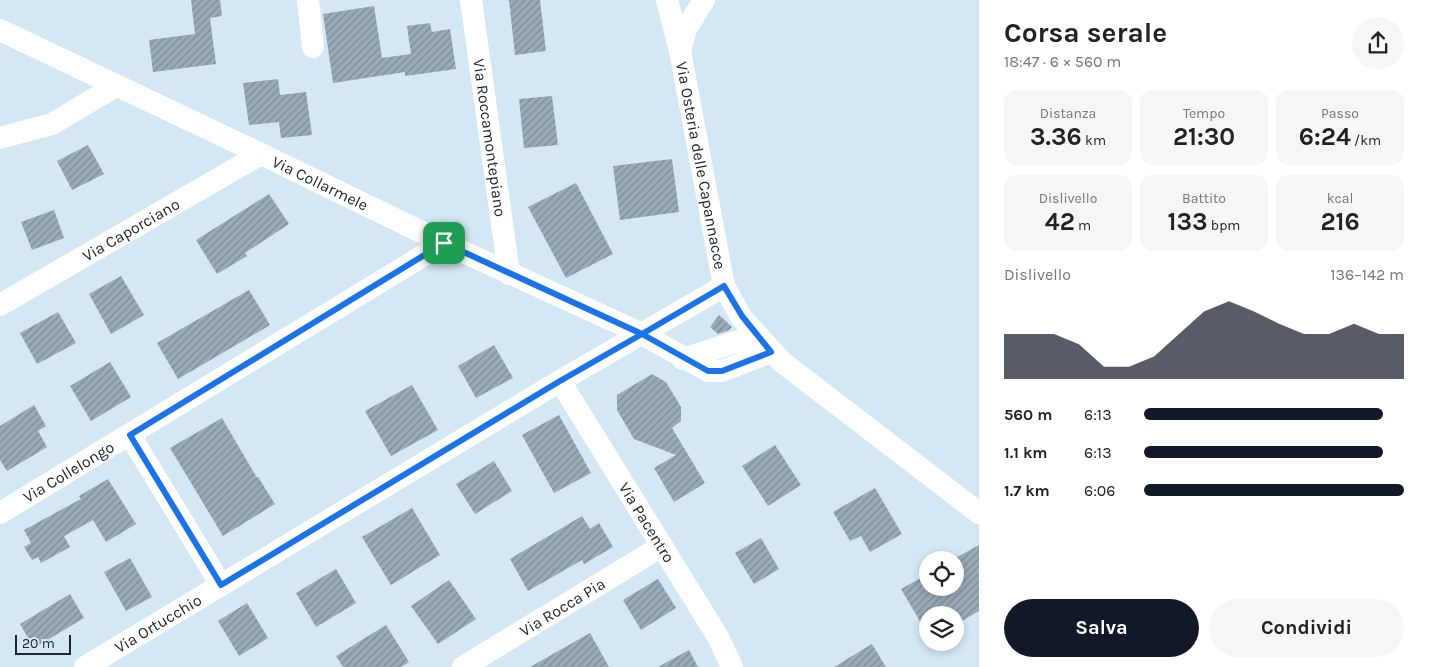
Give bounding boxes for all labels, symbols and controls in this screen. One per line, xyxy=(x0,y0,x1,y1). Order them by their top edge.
text: Corsa serale xyxy=(1004,16,1167,49)
button: share xyxy=(1352,17,1404,69)
text: 18:47 · 6 × 560 m xyxy=(1004,52,1121,71)
street label: Via Roccamontepiano xyxy=(469,58,510,218)
street label: Via Osteria delle Capannacce xyxy=(672,60,730,271)
text: Distanza xyxy=(1040,105,1096,122)
text: Tempo xyxy=(1183,105,1225,122)
text: Passo xyxy=(1321,105,1359,122)
text: 3.36 xyxy=(1030,122,1082,151)
text: 21:30 xyxy=(1173,122,1235,151)
text: 6:24 xyxy=(1299,122,1351,151)
text: km xyxy=(1082,132,1106,149)
text: /km xyxy=(1351,132,1381,149)
street label: Via Collarmele xyxy=(269,152,371,215)
text: Dislivello xyxy=(1039,190,1097,207)
text: Battito xyxy=(1182,190,1226,207)
text: kcal xyxy=(1327,190,1353,207)
street label: Via Caporciano xyxy=(79,194,183,265)
text: 42 xyxy=(1045,207,1075,236)
text: 133 xyxy=(1168,207,1208,236)
text: 216 xyxy=(1320,207,1360,236)
text: m xyxy=(1075,217,1091,234)
text: bpm xyxy=(1208,217,1240,234)
pin xyxy=(423,222,465,264)
icon: arrive xyxy=(430,229,458,257)
text: Dislivello xyxy=(1004,265,1071,284)
text: 136–142 m xyxy=(1330,265,1404,284)
text: 560 m xyxy=(1004,405,1052,424)
text: 6:13 xyxy=(1084,405,1112,424)
street label: Via Collelongo xyxy=(20,437,117,507)
text: 1.1 km xyxy=(1004,443,1048,462)
text: 6:13 xyxy=(1084,443,1112,462)
street label: Via Pacentro xyxy=(615,479,679,566)
text: 1.7 km xyxy=(1004,481,1050,500)
text: 6:06 xyxy=(1084,481,1116,500)
map controls xyxy=(919,551,964,651)
button: locate xyxy=(919,551,964,596)
street label: Via Rocca Pia xyxy=(516,574,609,640)
street label: Via Ortucchio xyxy=(111,590,205,657)
button: Salva xyxy=(1004,599,1199,657)
button: Condividi xyxy=(1209,599,1404,657)
button: layers xyxy=(919,606,964,651)
scale bar xyxy=(15,632,71,655)
text: 20 m xyxy=(22,635,55,652)

